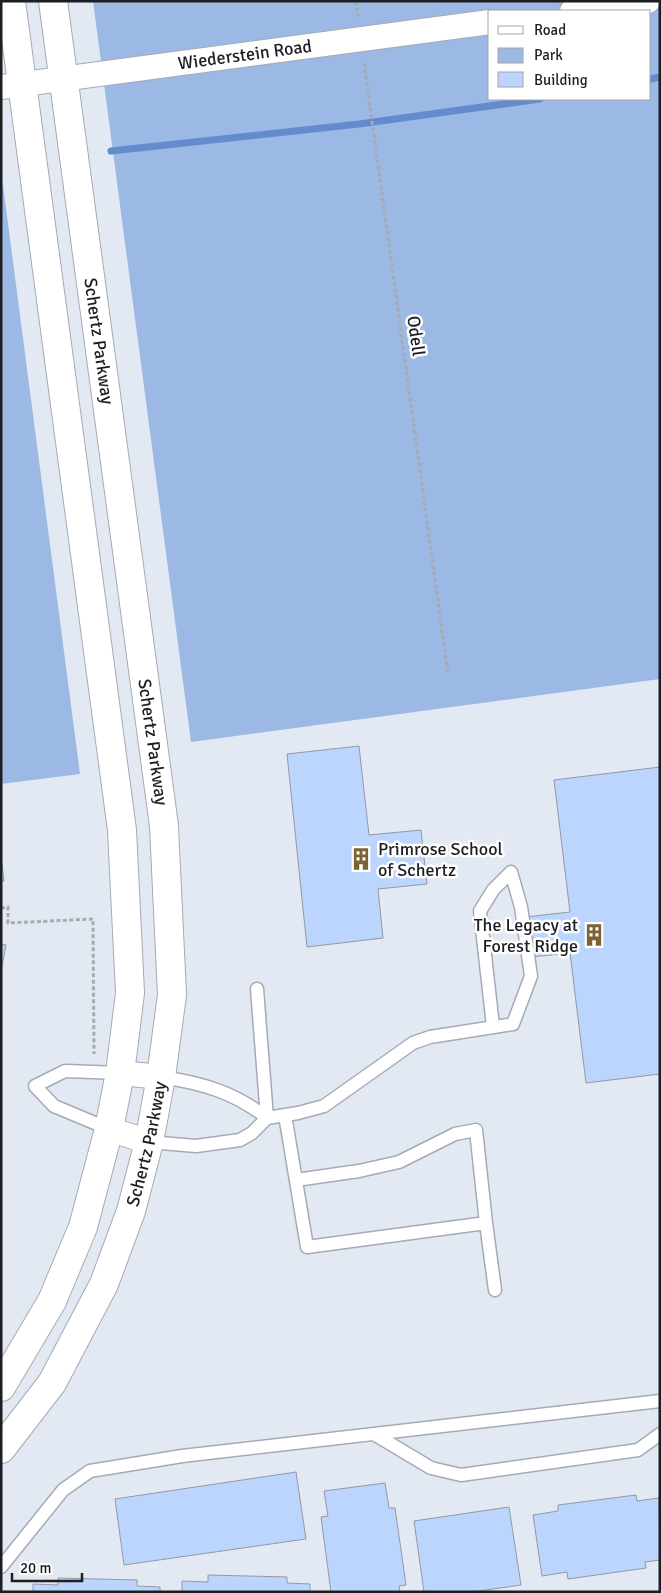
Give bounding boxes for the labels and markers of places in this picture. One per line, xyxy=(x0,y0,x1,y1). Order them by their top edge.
place label: Primrose School of Schertz xyxy=(378,838,503,881)
building icon: Primrose School of Schertz xyxy=(348,846,374,872)
place label: The Legacy at Forest Ridge xyxy=(474,914,578,957)
building icon: The Legacy at Forest Ridge xyxy=(581,922,607,948)

